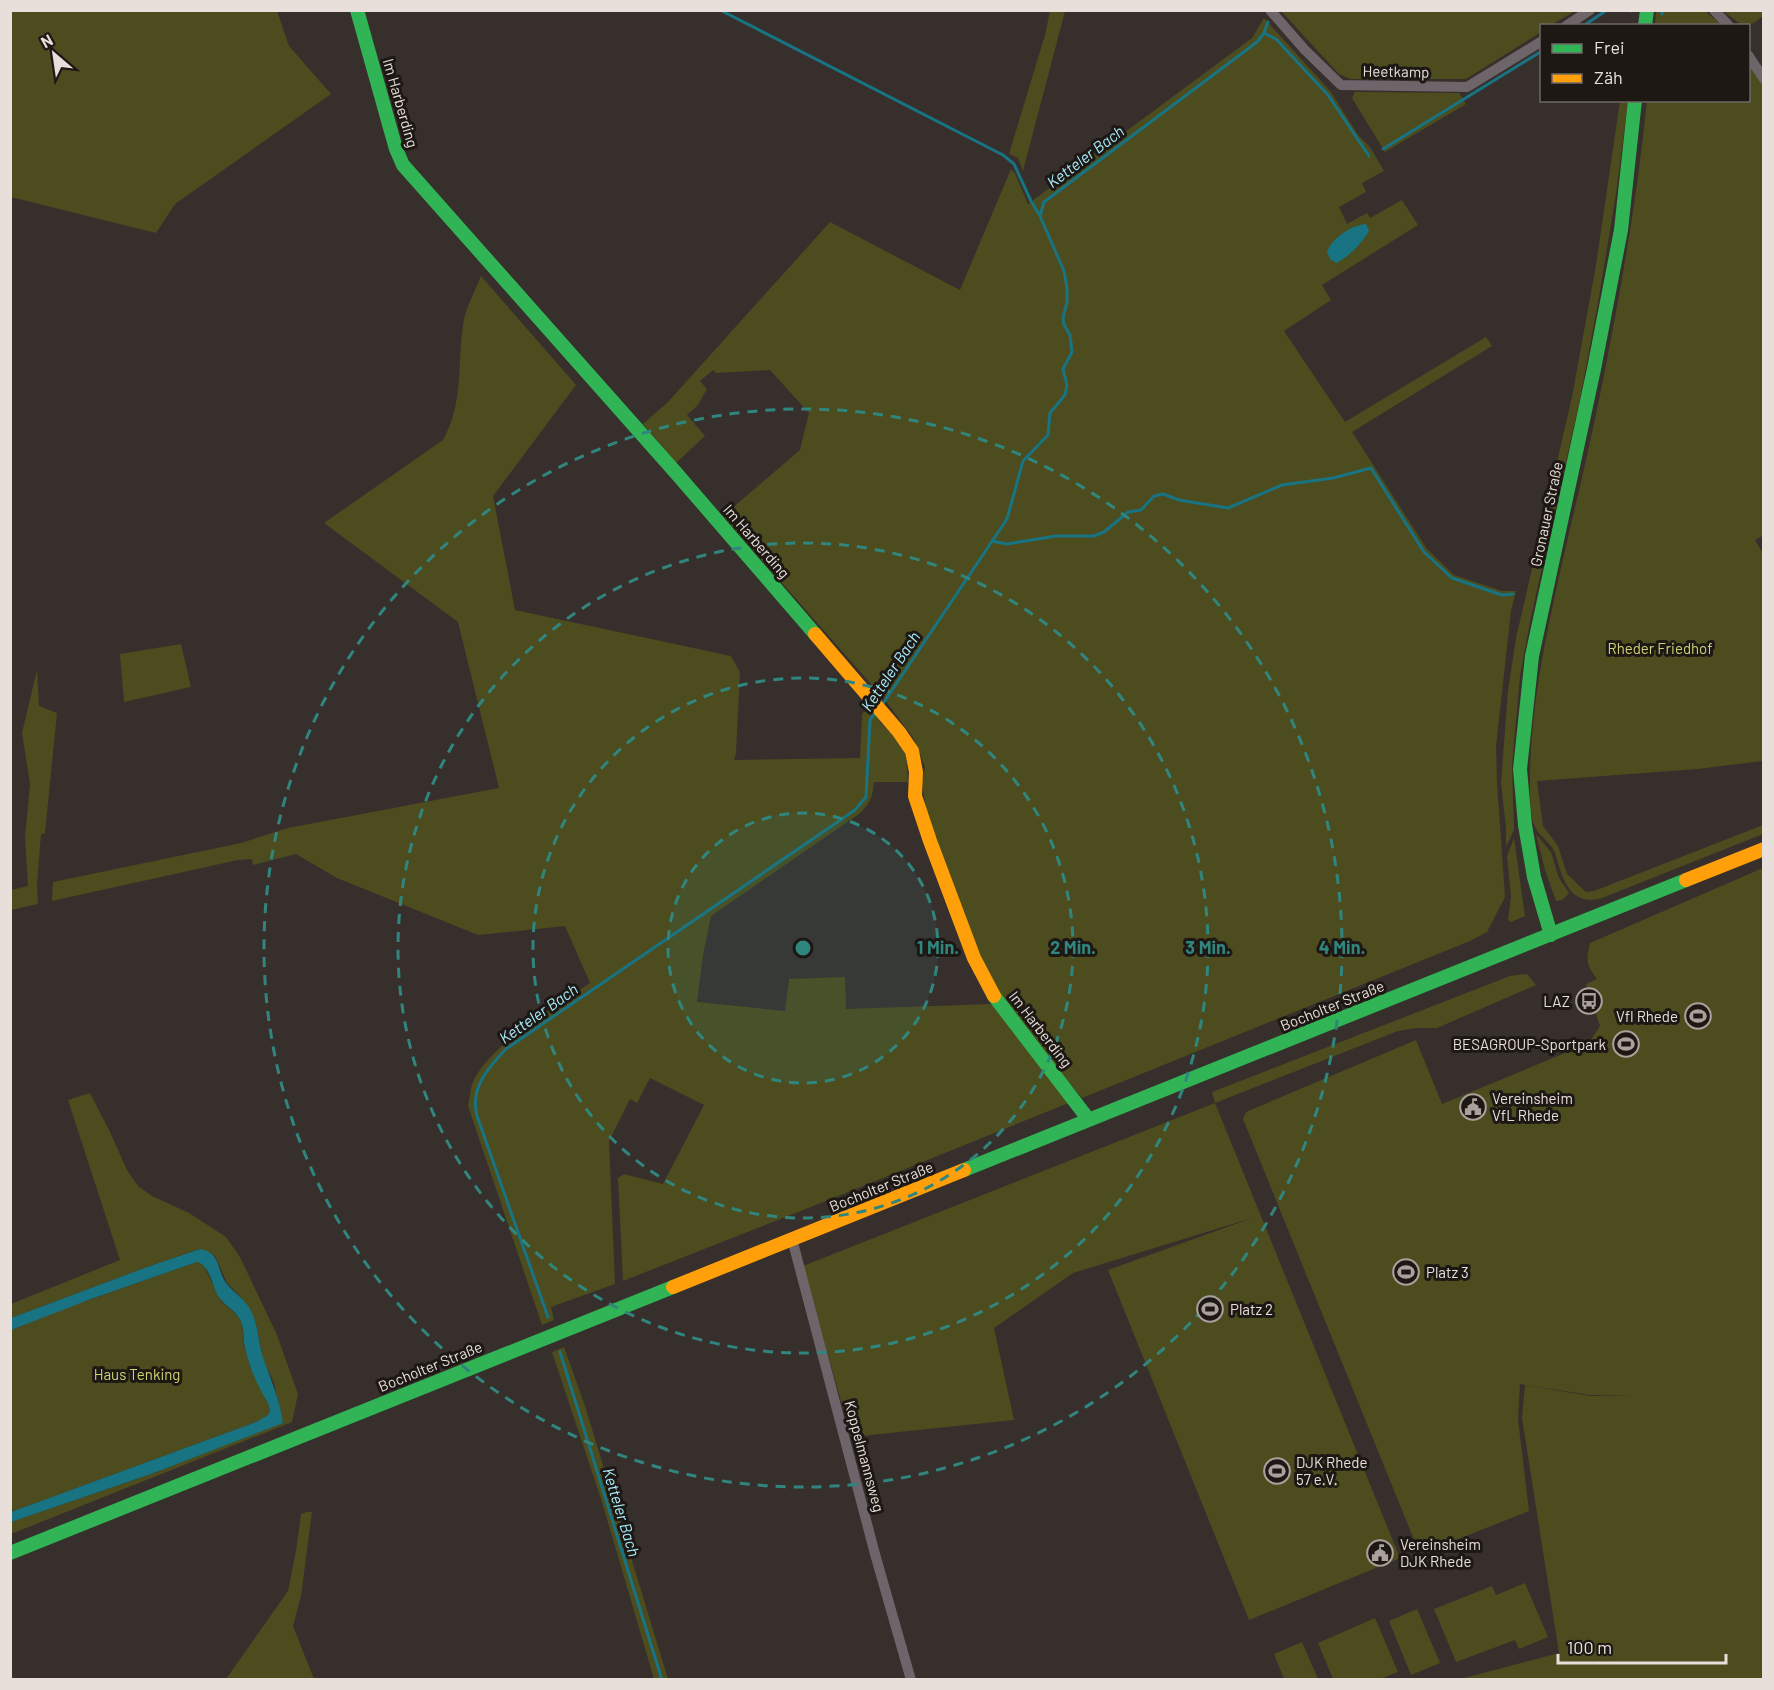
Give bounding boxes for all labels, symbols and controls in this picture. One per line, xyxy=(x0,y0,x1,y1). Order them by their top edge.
north arrow xyxy=(24,24,84,84)
legend xyxy=(1540,24,1750,102)
text: N xyxy=(37,30,56,51)
text: Frei xyxy=(1594,36,1625,58)
street label: Im Harberding xyxy=(380,56,422,150)
street label: Heetkamp xyxy=(1362,61,1430,81)
text: Zäh xyxy=(1594,66,1623,88)
water label: Ketteler Bach xyxy=(1043,121,1127,191)
street label: Gronauer Straße xyxy=(1526,460,1566,568)
street label: Im Harberding xyxy=(720,500,794,582)
water label: Ketteler Bach xyxy=(856,628,924,714)
park label: Rheder Friedhof xyxy=(1607,639,1713,657)
text: 1 Min. xyxy=(917,936,959,958)
text: 2 Min. xyxy=(1050,936,1096,958)
text: 3 Min. xyxy=(1185,936,1231,958)
text: 4 Min. xyxy=(1319,936,1365,958)
centre of rings xyxy=(793,938,813,958)
street label: Bocholter Straße xyxy=(1277,976,1387,1034)
water label: Ketteler Bach xyxy=(495,979,581,1047)
bus stop icon: LAZ xyxy=(1574,986,1604,1016)
street label: Im Harberding xyxy=(1006,987,1076,1071)
place label: LAZ xyxy=(1543,992,1570,1010)
sports icon: Vfl Rhede xyxy=(1683,1001,1713,1031)
place label: Vfl Rhede xyxy=(1616,1007,1678,1025)
sports icon: BESAGROUP-Sportpark xyxy=(1611,1029,1641,1059)
place label: BESAGROUP-Sportpark xyxy=(1453,1035,1606,1053)
place label: Vereinsheim VfL Rhede xyxy=(1492,1089,1573,1124)
public building icon: Vereinsheim VfL Rhede xyxy=(1458,1092,1488,1122)
street label: Bocholter Straße xyxy=(826,1157,936,1215)
sports icon: Platz 3 xyxy=(1391,1257,1421,1287)
place label: Platz 3 xyxy=(1426,1263,1469,1281)
sports icon: Platz 2 xyxy=(1195,1294,1225,1324)
place label: Platz 2 xyxy=(1230,1300,1273,1318)
street label: Bocholter Straße xyxy=(375,1337,485,1395)
park label: Haus Tenking xyxy=(94,1365,180,1383)
street label: Koppelmannsweg xyxy=(841,1398,889,1514)
place label: DJK Rhede 57 e.V. xyxy=(1296,1453,1367,1488)
sports icon: DJK Rhede 57 e.V. xyxy=(1262,1456,1292,1486)
water label: Ketteler Bach xyxy=(600,1465,644,1559)
place label: Vereinsheim DJK Rhede xyxy=(1400,1535,1481,1570)
public building icon: Vereinsheim DJK Rhede xyxy=(1365,1538,1395,1568)
scale bar xyxy=(1558,1627,1726,1665)
text: 100 m xyxy=(1567,1636,1612,1658)

